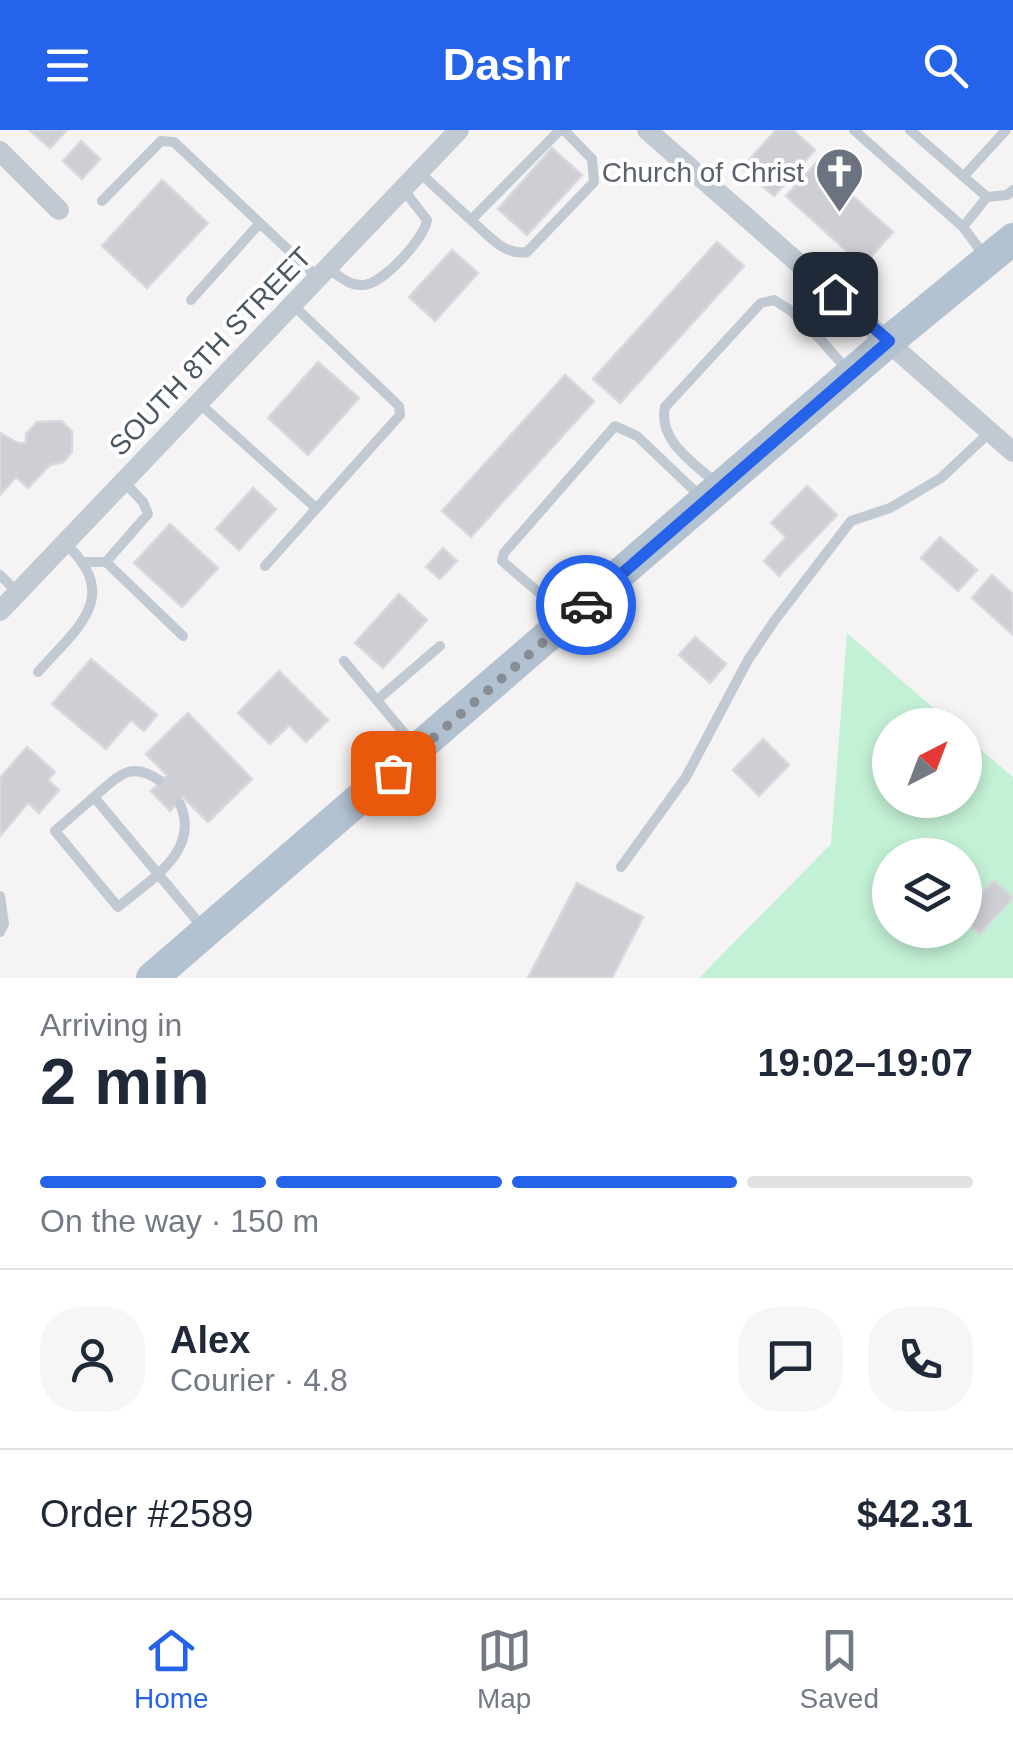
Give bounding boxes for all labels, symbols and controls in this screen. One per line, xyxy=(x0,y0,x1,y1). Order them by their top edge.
icon: menu xyxy=(40,38,95,93)
icon: search xyxy=(918,38,973,93)
text: Dashr xyxy=(443,39,570,90)
church icon: Church of Christ xyxy=(813,146,865,214)
place label: Church of Christ xyxy=(602,157,804,188)
street label: SOUTH 8TH STREET xyxy=(103,241,318,462)
pin xyxy=(793,252,878,337)
icon: home xyxy=(808,267,863,322)
courier xyxy=(536,555,636,655)
icon: car xyxy=(559,578,614,633)
north arrow xyxy=(872,708,982,818)
map controls xyxy=(872,708,982,948)
pin xyxy=(351,731,436,816)
icon: bag xyxy=(366,746,421,801)
button: layers xyxy=(872,838,982,948)
text: Arriving in xyxy=(40,1007,182,1043)
text: 19:02–19:07 xyxy=(757,1042,973,1084)
text: 2 min xyxy=(40,1045,210,1118)
text: On the way · 150 m xyxy=(40,1203,319,1239)
button: person xyxy=(40,1307,145,1412)
button: chat xyxy=(738,1307,843,1412)
button: phone xyxy=(868,1307,973,1412)
text: Alex xyxy=(170,1319,250,1361)
text: Courier · 4.8 xyxy=(170,1362,348,1398)
text: Order #2589 xyxy=(40,1493,253,1535)
text: $42.31 xyxy=(857,1493,973,1535)
tab: Home xyxy=(134,1623,209,1715)
tab: Map xyxy=(477,1623,532,1715)
tab: Saved xyxy=(800,1623,879,1715)

